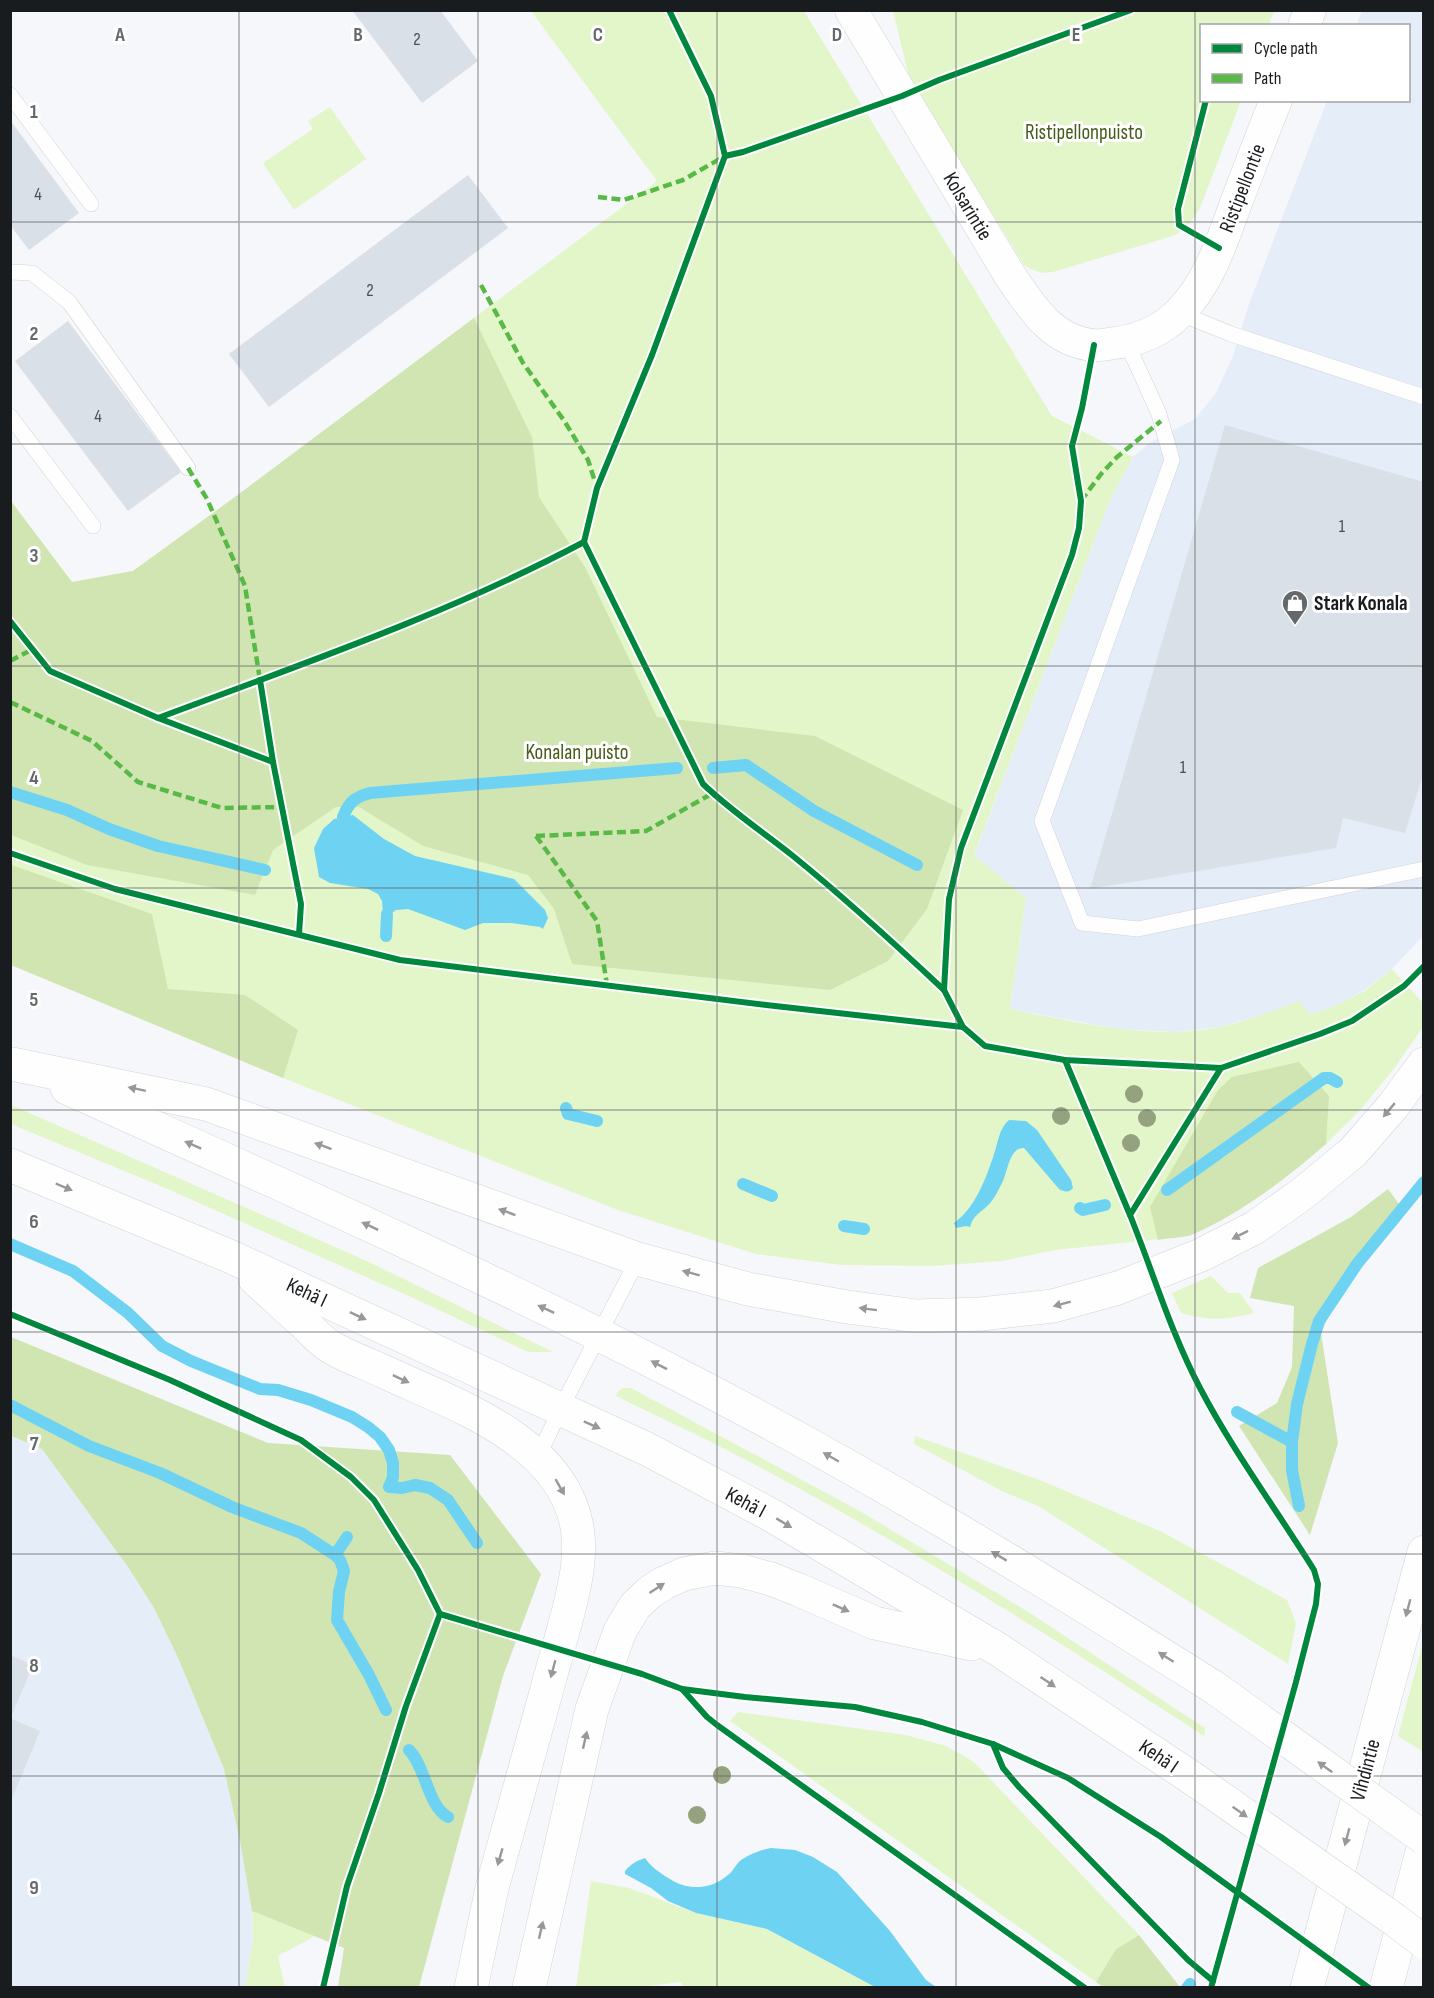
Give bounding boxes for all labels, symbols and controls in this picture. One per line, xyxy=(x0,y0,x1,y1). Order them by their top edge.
text: A xyxy=(114,23,125,47)
text: B xyxy=(353,23,363,47)
text: C xyxy=(593,23,603,47)
text: D xyxy=(832,23,842,47)
text: E xyxy=(1072,23,1080,47)
legend xyxy=(1200,24,1410,102)
house number: 2 xyxy=(413,29,421,50)
text: Cycle path xyxy=(1254,38,1318,59)
text: Path xyxy=(1254,68,1282,89)
text: 1 xyxy=(30,100,38,124)
park label: Ristipellonpuisto xyxy=(1025,120,1143,145)
street label: Ristipellontie xyxy=(1214,140,1271,236)
street label: Kolsarintie xyxy=(938,168,998,245)
house number: 4 xyxy=(34,184,42,205)
house number: 2 xyxy=(366,280,374,301)
text: 2 xyxy=(30,322,38,346)
house number: 4 xyxy=(94,406,102,427)
house number: 1 xyxy=(1339,516,1346,537)
text: 3 xyxy=(30,544,39,568)
shop icon: Stark Konala xyxy=(1280,588,1310,626)
place label: Stark Konala xyxy=(1314,591,1408,616)
park label: Konalan puisto xyxy=(525,740,629,765)
house number: 1 xyxy=(1180,757,1187,778)
text: 4 xyxy=(29,766,39,790)
text: 5 xyxy=(30,988,39,1012)
one-way arrow xyxy=(127,1084,146,1093)
one-way arrow xyxy=(1383,1103,1395,1118)
one-way arrow xyxy=(183,1140,201,1150)
one-way arrow xyxy=(314,1140,332,1150)
one-way arrow xyxy=(56,1182,74,1192)
one-way arrow xyxy=(498,1206,516,1216)
text: 6 xyxy=(29,1210,39,1234)
one-way arrow xyxy=(361,1222,378,1231)
one-way arrow xyxy=(1232,1230,1249,1240)
one-way arrow xyxy=(682,1268,701,1278)
street label: Kehä I xyxy=(282,1272,331,1313)
one-way arrow xyxy=(1053,1299,1071,1309)
one-way arrow xyxy=(538,1305,555,1314)
one-way arrow xyxy=(858,1305,877,1314)
one-way arrow xyxy=(350,1311,368,1321)
one-way arrow xyxy=(651,1360,668,1369)
one-way arrow xyxy=(393,1375,410,1384)
one-way arrow xyxy=(584,1420,601,1429)
text: 7 xyxy=(30,1432,39,1456)
one-way arrow xyxy=(823,1451,839,1462)
one-way arrow xyxy=(555,1478,565,1495)
street label: Kehä I xyxy=(721,1481,770,1523)
one-way arrow xyxy=(776,1517,792,1528)
one-way arrow xyxy=(991,1550,1007,1561)
one-way arrow xyxy=(649,1582,665,1593)
one-way arrow xyxy=(1403,1599,1413,1617)
one-way arrow xyxy=(832,1603,850,1613)
one-way arrow xyxy=(1158,1652,1174,1663)
text: 8 xyxy=(29,1654,39,1678)
one-way arrow xyxy=(548,1660,557,1678)
one-way arrow xyxy=(1039,1676,1055,1688)
one-way arrow xyxy=(580,1731,590,1749)
street label: Kehä I xyxy=(1134,1734,1183,1779)
street label: Vihdintie xyxy=(1345,1737,1386,1804)
one-way arrow xyxy=(1317,1761,1333,1773)
one-way arrow xyxy=(1232,1806,1248,1818)
one-way arrow xyxy=(1342,1828,1352,1846)
one-way arrow xyxy=(495,1848,505,1866)
text: 9 xyxy=(29,1876,39,1900)
one-way arrow xyxy=(537,1921,547,1940)

